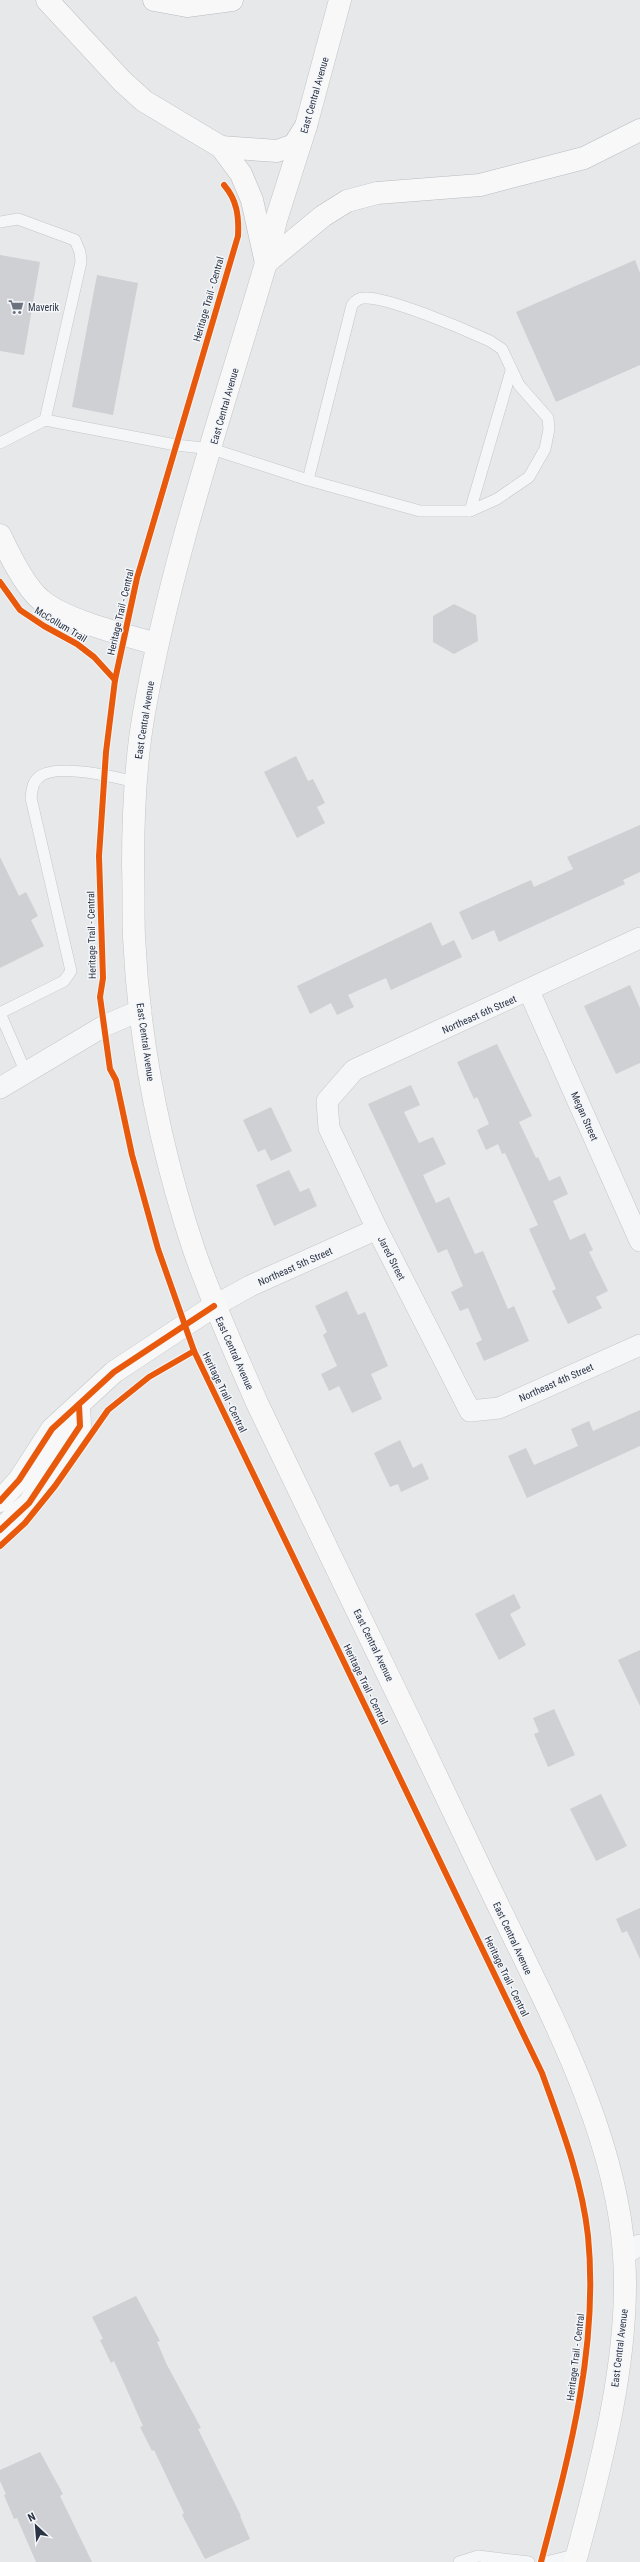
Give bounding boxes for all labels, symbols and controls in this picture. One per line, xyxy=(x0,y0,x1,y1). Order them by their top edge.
street label: East Central Avenue xyxy=(298,55,331,135)
street label: Heritage Trail - Central xyxy=(191,255,226,343)
supermarket icon: Maverik xyxy=(7,298,25,316)
place label: Maverik xyxy=(28,302,60,313)
street label: East Central Avenue xyxy=(208,366,241,446)
street label: Heritage Trail - Central xyxy=(105,568,136,656)
street label: McCollum Trail xyxy=(33,605,89,644)
street label: East Central Avenue xyxy=(133,680,156,760)
street label: Heritage Trail - Central xyxy=(85,891,98,979)
street label: Northeast 6th Street xyxy=(440,993,518,1036)
street label: East Central Avenue xyxy=(135,1002,156,1082)
street label: Megan Street xyxy=(569,1090,600,1142)
street label: Jared Street xyxy=(376,1234,407,1282)
street label: Northeast 5th Street xyxy=(256,1245,334,1288)
street label: East Central Avenue xyxy=(214,1315,256,1392)
street label: Heritage Trail - Central xyxy=(200,1350,249,1434)
street label: Northeast 4th Street xyxy=(517,1361,595,1404)
street label: East Central Avenue xyxy=(351,1607,396,1683)
street label: Heritage Trail - Central xyxy=(341,1642,390,1726)
street label: East Central Avenue xyxy=(491,1900,534,1977)
street label: Heritage Trail - Central xyxy=(482,1934,531,2018)
street label: East Central Avenue xyxy=(609,2308,630,2388)
street label: Heritage Trail - Central xyxy=(565,2313,586,2401)
north arrow xyxy=(16,2506,56,2546)
text: N xyxy=(26,2510,38,2525)

